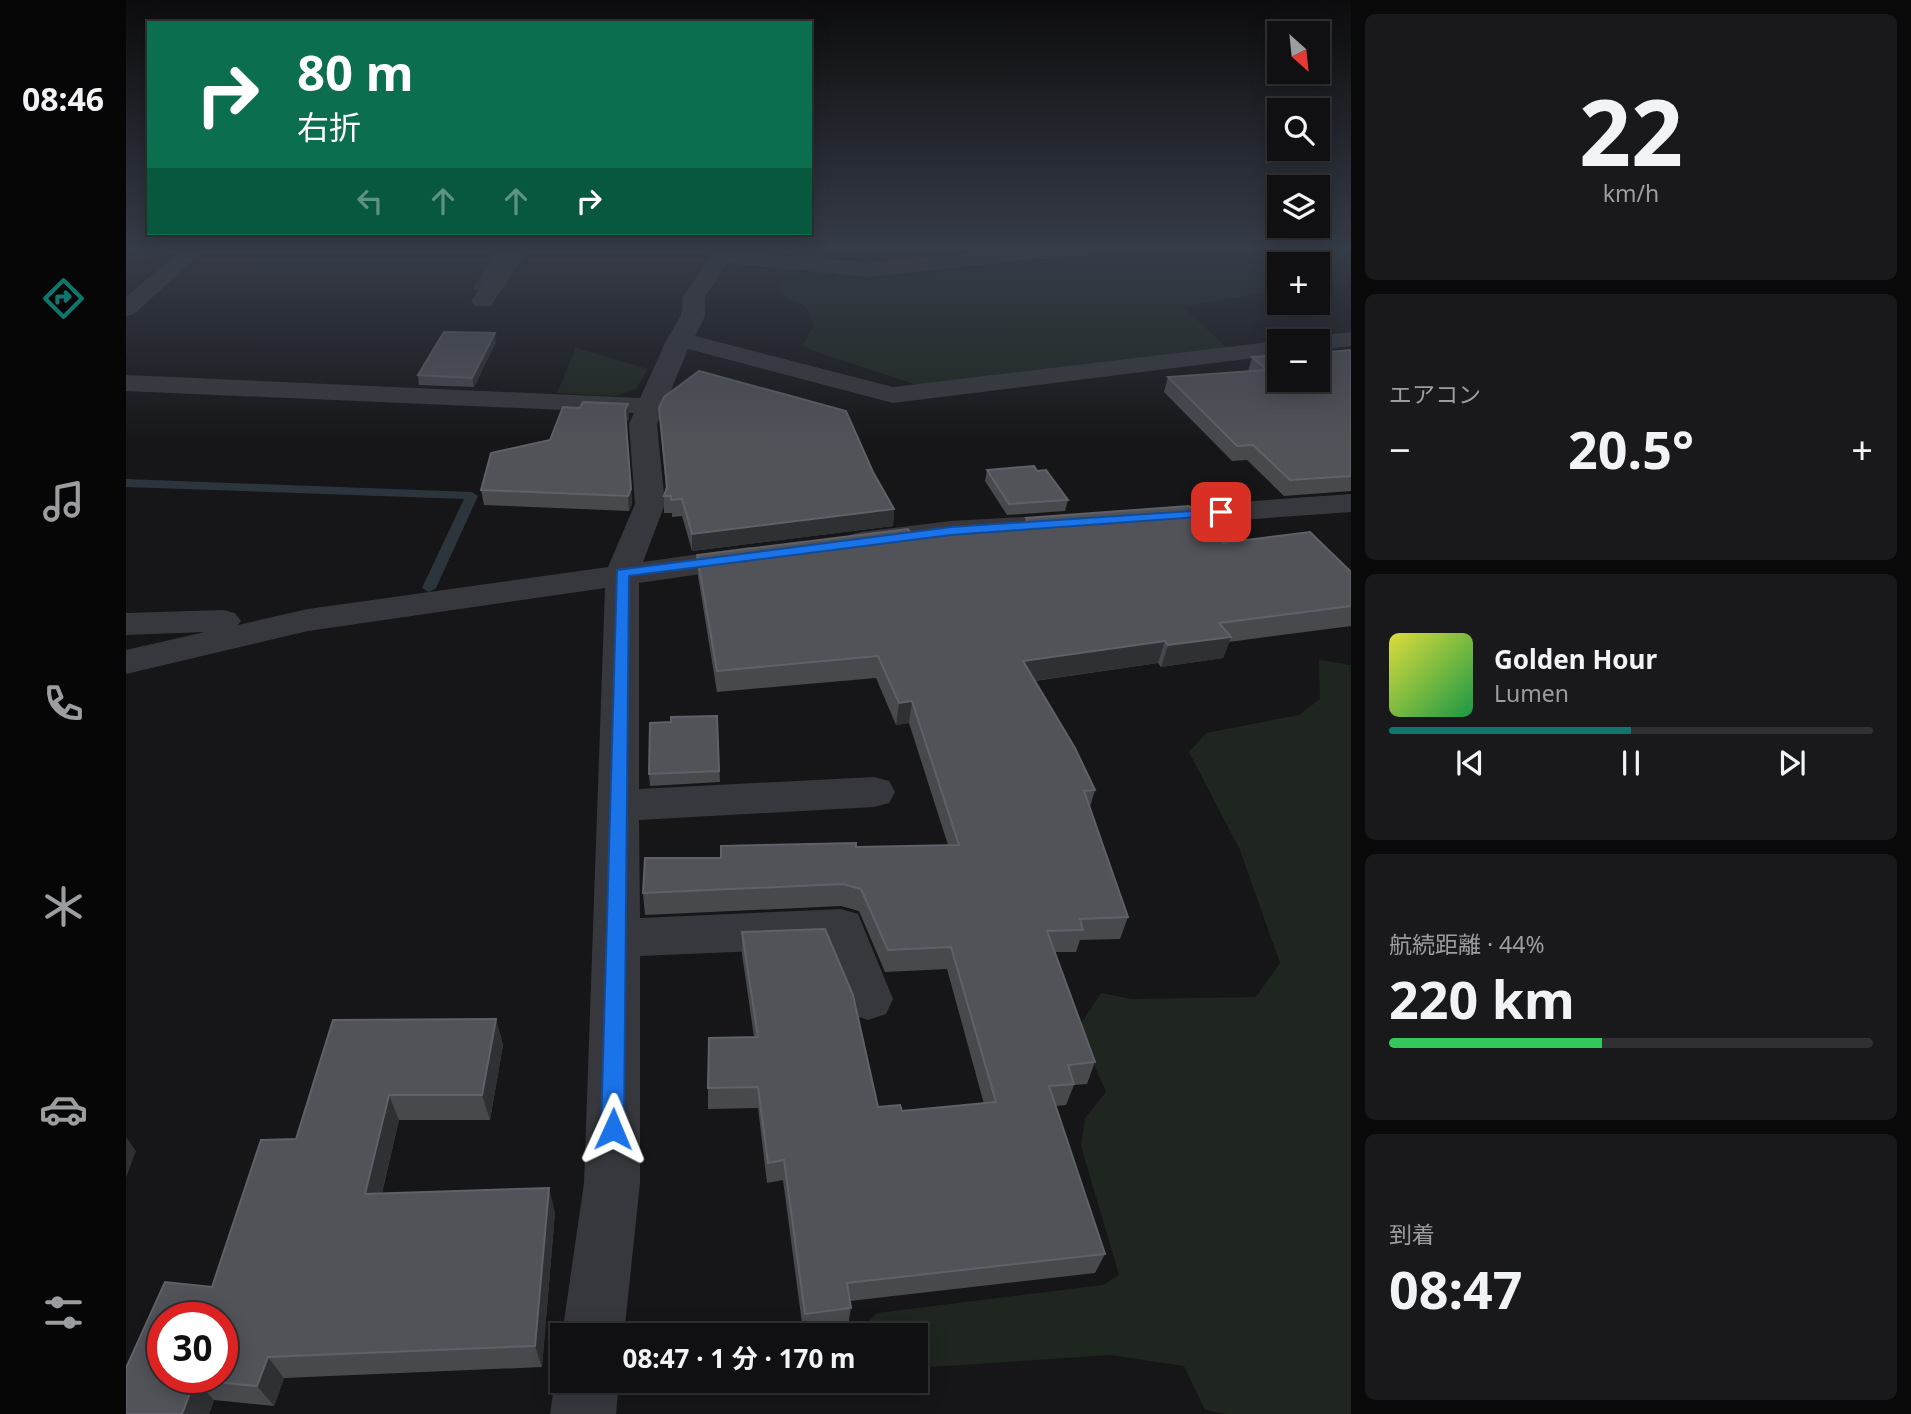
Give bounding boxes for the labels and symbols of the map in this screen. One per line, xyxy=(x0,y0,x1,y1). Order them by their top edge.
north arrow xyxy=(1267,21,1330,84)
pin xyxy=(1191,482,1251,542)
position arrow xyxy=(576,1092,650,1166)
speed limit sign: 30 xyxy=(147,1302,238,1393)

